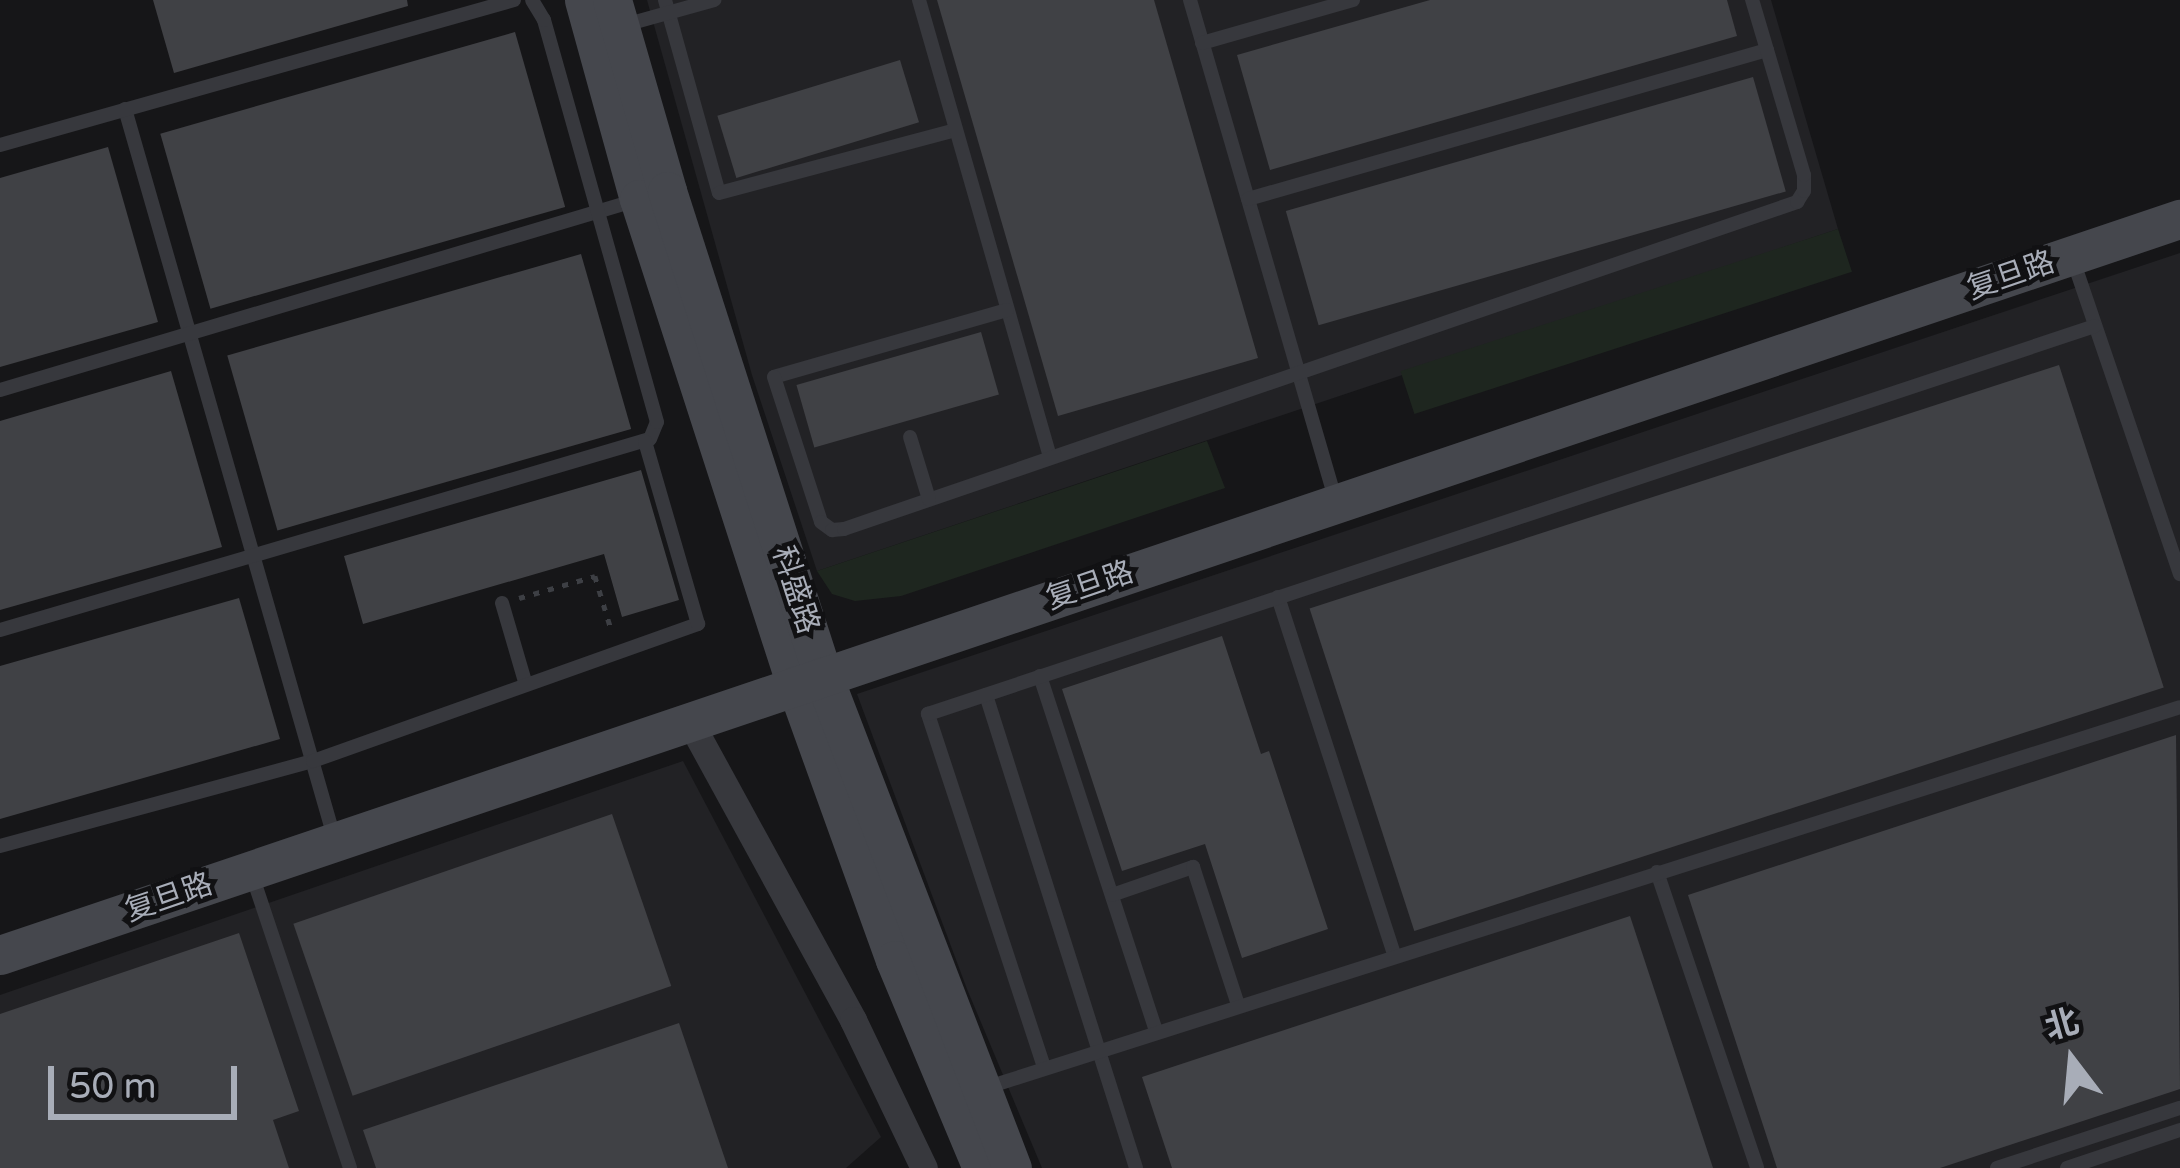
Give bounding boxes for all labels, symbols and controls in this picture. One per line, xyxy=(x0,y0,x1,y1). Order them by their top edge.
street label: 复旦路 xyxy=(1963,244,2059,308)
street label: 科盛路 xyxy=(764,542,826,638)
street label: 复旦路 xyxy=(1042,554,1138,618)
street label: 复旦路 xyxy=(121,866,217,930)
north arrow xyxy=(2012,1000,2132,1120)
text: 北 xyxy=(2041,1002,2083,1048)
scale bar xyxy=(54,1042,243,1116)
text: 50 m xyxy=(69,1065,157,1108)

